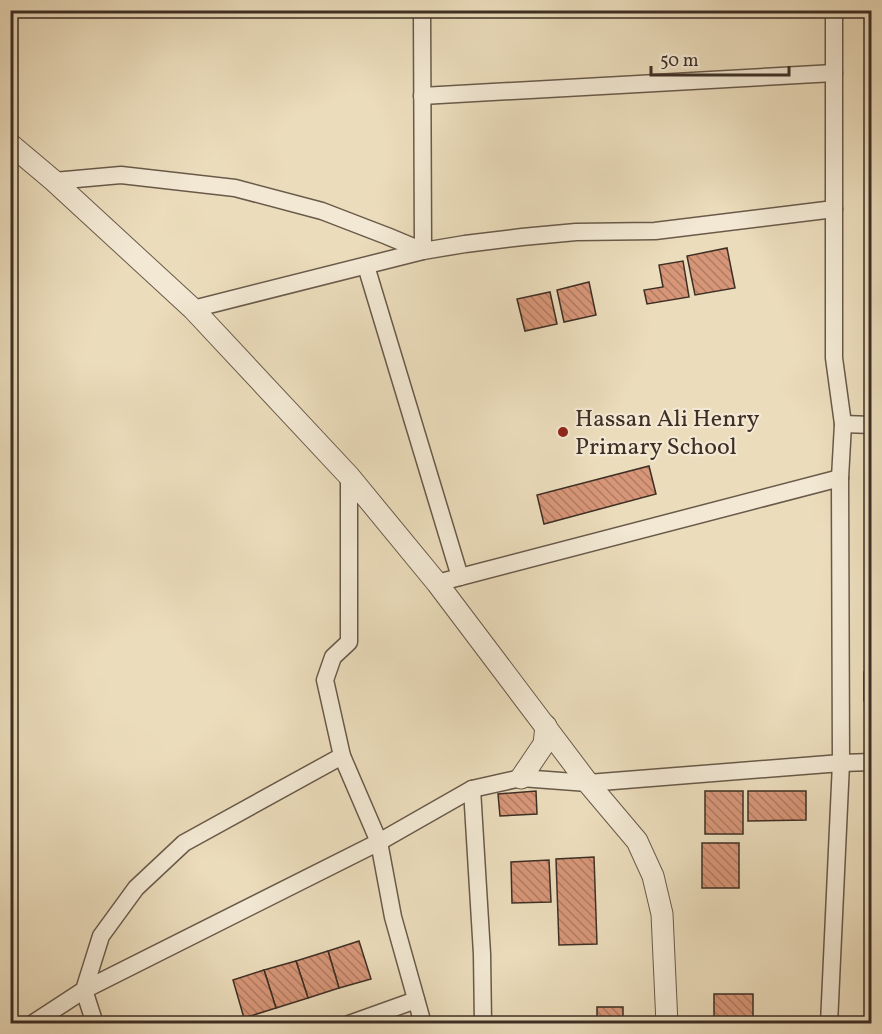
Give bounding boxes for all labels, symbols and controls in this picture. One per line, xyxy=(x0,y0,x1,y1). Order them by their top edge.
scale bar xyxy=(651,39,789,77)
text: 50 m xyxy=(660,49,699,74)
place label: Hassan Ali Henry Primary School xyxy=(575,403,760,465)
marker: Hassan Ali Henry Primary School xyxy=(556,425,570,439)

